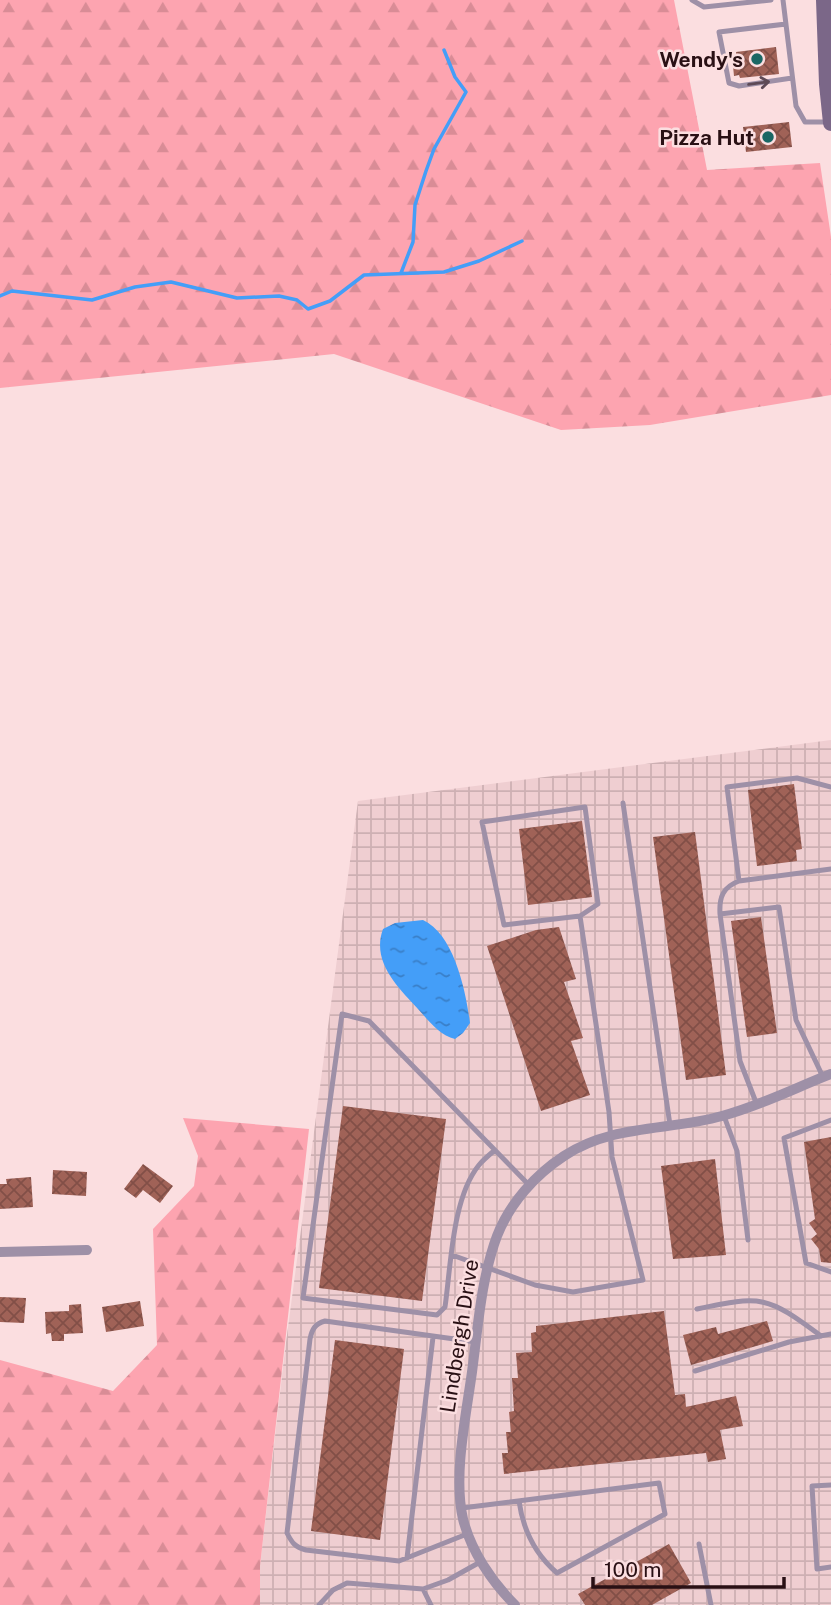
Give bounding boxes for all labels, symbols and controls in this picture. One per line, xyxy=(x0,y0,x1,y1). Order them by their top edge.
place label: Wendy's xyxy=(659,47,743,72)
marker: Wendy's xyxy=(749,51,765,67)
one-way arrow xyxy=(747,76,770,89)
place label: Pizza Hut xyxy=(659,125,754,150)
marker: Pizza Hut xyxy=(760,129,776,145)
street label: Lindbergh Drive xyxy=(435,1257,483,1415)
scale bar xyxy=(593,1546,784,1590)
text: 100 m xyxy=(604,1557,661,1582)

